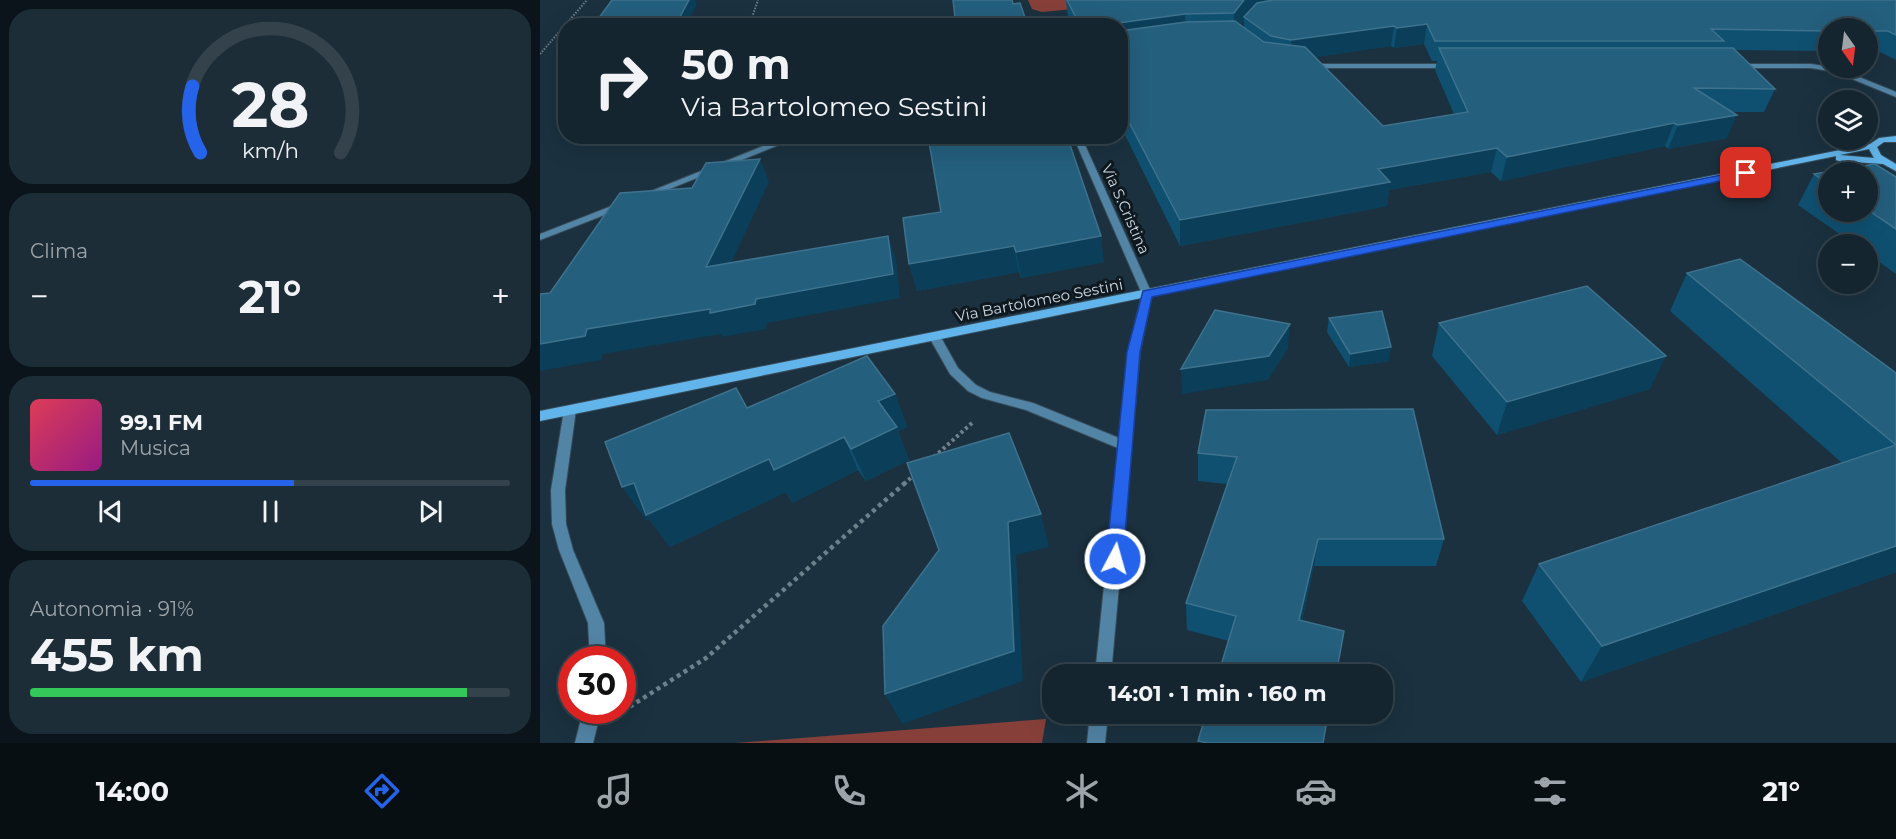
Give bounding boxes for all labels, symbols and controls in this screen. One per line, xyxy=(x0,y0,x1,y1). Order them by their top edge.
north arrow xyxy=(1818,18,1878,78)
map controls xyxy=(1818,18,1878,294)
text: 50 m xyxy=(681,38,790,90)
icon: right xyxy=(582,42,660,120)
text: 28 xyxy=(231,67,309,143)
text: Via Bartolomeo Sestini xyxy=(681,90,988,123)
button: layers xyxy=(1818,90,1878,150)
text: km/h xyxy=(241,138,299,164)
pin xyxy=(1720,147,1771,198)
icon: arrive xyxy=(1729,156,1762,189)
street label: Via S.Cristina xyxy=(1098,161,1154,257)
button: + xyxy=(1818,162,1878,222)
button: − xyxy=(1818,234,1878,294)
text: Clima xyxy=(30,239,88,263)
text: 21° xyxy=(238,269,302,324)
street label: Via Bartolomeo Sestini xyxy=(954,274,1124,326)
text: − xyxy=(30,276,49,316)
text: + xyxy=(491,276,510,316)
text: 99.1 FM xyxy=(120,409,203,436)
text: Musica xyxy=(120,436,191,460)
icon: previous xyxy=(94,495,127,528)
icon: pause xyxy=(254,495,287,528)
icon: next xyxy=(414,495,447,528)
position arrow xyxy=(1083,527,1147,591)
text: Autonomia · 91% xyxy=(30,597,194,621)
text: 455 km xyxy=(30,627,204,682)
speed limit sign: 30 xyxy=(558,646,636,724)
text: 14:01 · 1 min · 160 m xyxy=(1108,680,1327,707)
icon: directions xyxy=(361,770,403,812)
icon: music xyxy=(594,770,636,812)
icon: phone xyxy=(828,770,870,812)
icon: climate xyxy=(1061,770,1103,812)
icon: car xyxy=(1295,770,1337,812)
icon: filters xyxy=(1529,770,1571,812)
text: 14:00 xyxy=(96,775,169,808)
text: 21° xyxy=(1762,775,1800,808)

